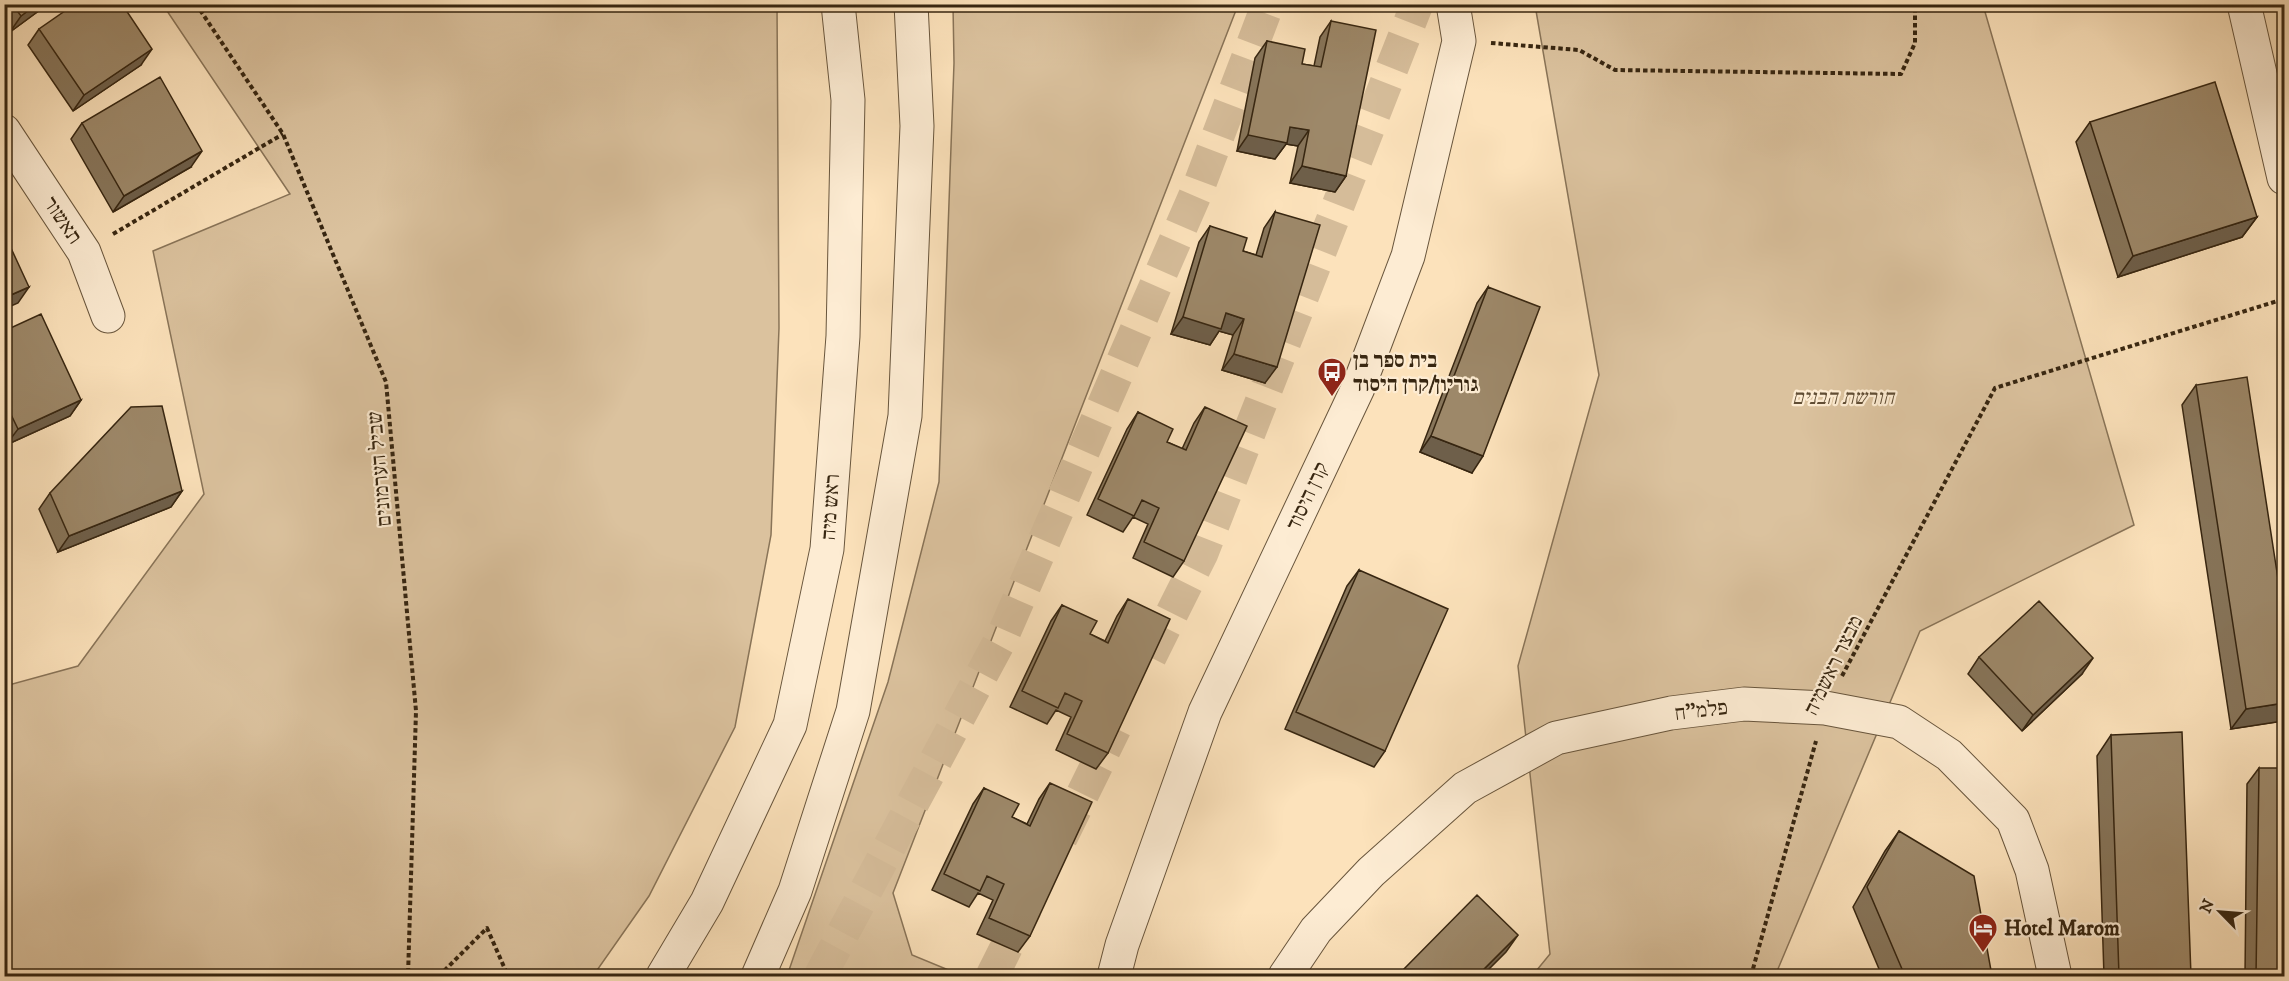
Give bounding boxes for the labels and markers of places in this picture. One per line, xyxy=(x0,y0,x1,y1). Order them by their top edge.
place label: בית ספר בן גוריון/קרן היסוד xyxy=(1353,348,1478,398)
bus stop icon: בית ספר בן גוריון/קרן היסוד xyxy=(1316,356,1348,398)
hotel icon: Hotel Marom xyxy=(1967,912,1999,954)
place label: Hotel Marom xyxy=(2004,916,2120,942)

